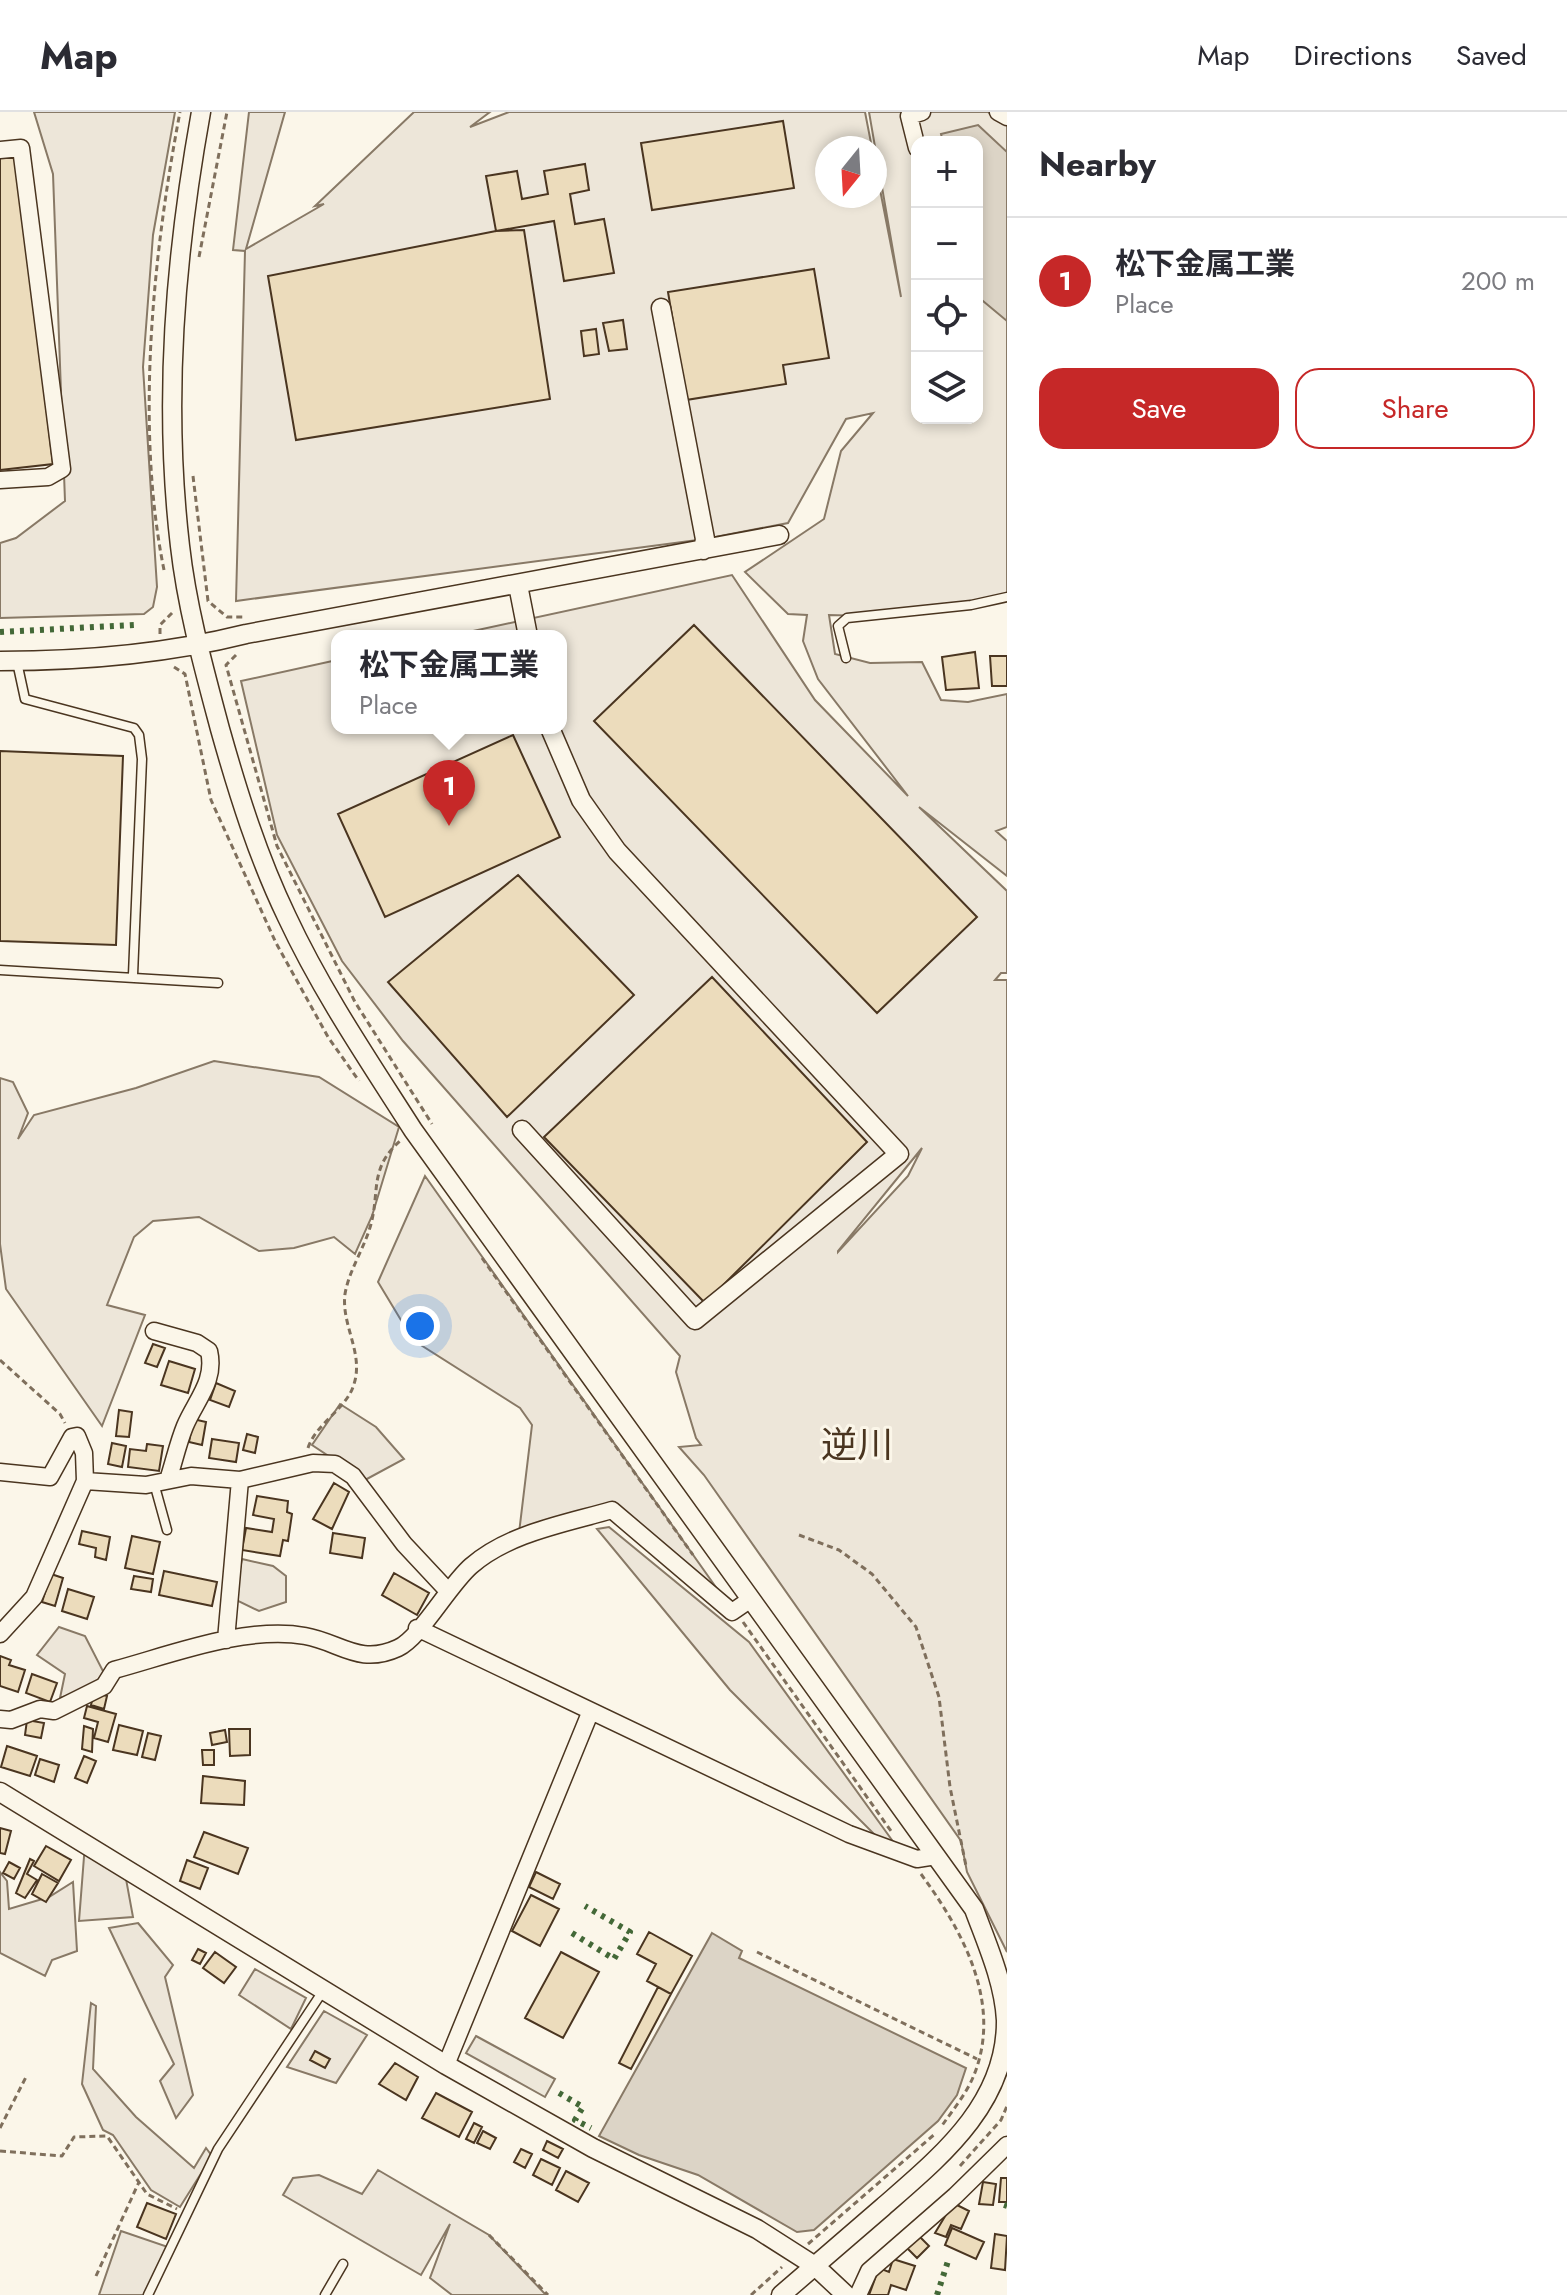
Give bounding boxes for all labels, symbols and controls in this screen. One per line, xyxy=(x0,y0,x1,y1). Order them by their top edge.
text: Map xyxy=(40,28,118,83)
text: Map xyxy=(1197,35,1249,76)
text: Directions xyxy=(1293,35,1412,76)
text: Saved xyxy=(1456,35,1527,76)
north arrow xyxy=(815,136,887,208)
map controls xyxy=(911,136,983,424)
button: + xyxy=(911,136,983,208)
text: Nearby xyxy=(1039,140,1156,189)
button: − xyxy=(911,208,983,280)
text: 松下金属工業 xyxy=(1115,242,1295,285)
text: 1 xyxy=(1058,262,1072,300)
text: 200 m xyxy=(1461,262,1535,300)
button: locate xyxy=(911,280,983,352)
text: Place xyxy=(1115,285,1174,323)
button: layers xyxy=(911,352,983,424)
button: Save xyxy=(1039,368,1279,449)
button: Share xyxy=(1295,368,1535,449)
popup xyxy=(331,630,567,734)
text: 松下金属工業 xyxy=(359,643,539,686)
text: Place xyxy=(359,686,418,724)
pin: 1 xyxy=(423,760,475,826)
your location xyxy=(400,1306,440,1346)
district label: 逆川 xyxy=(821,1418,893,1470)

